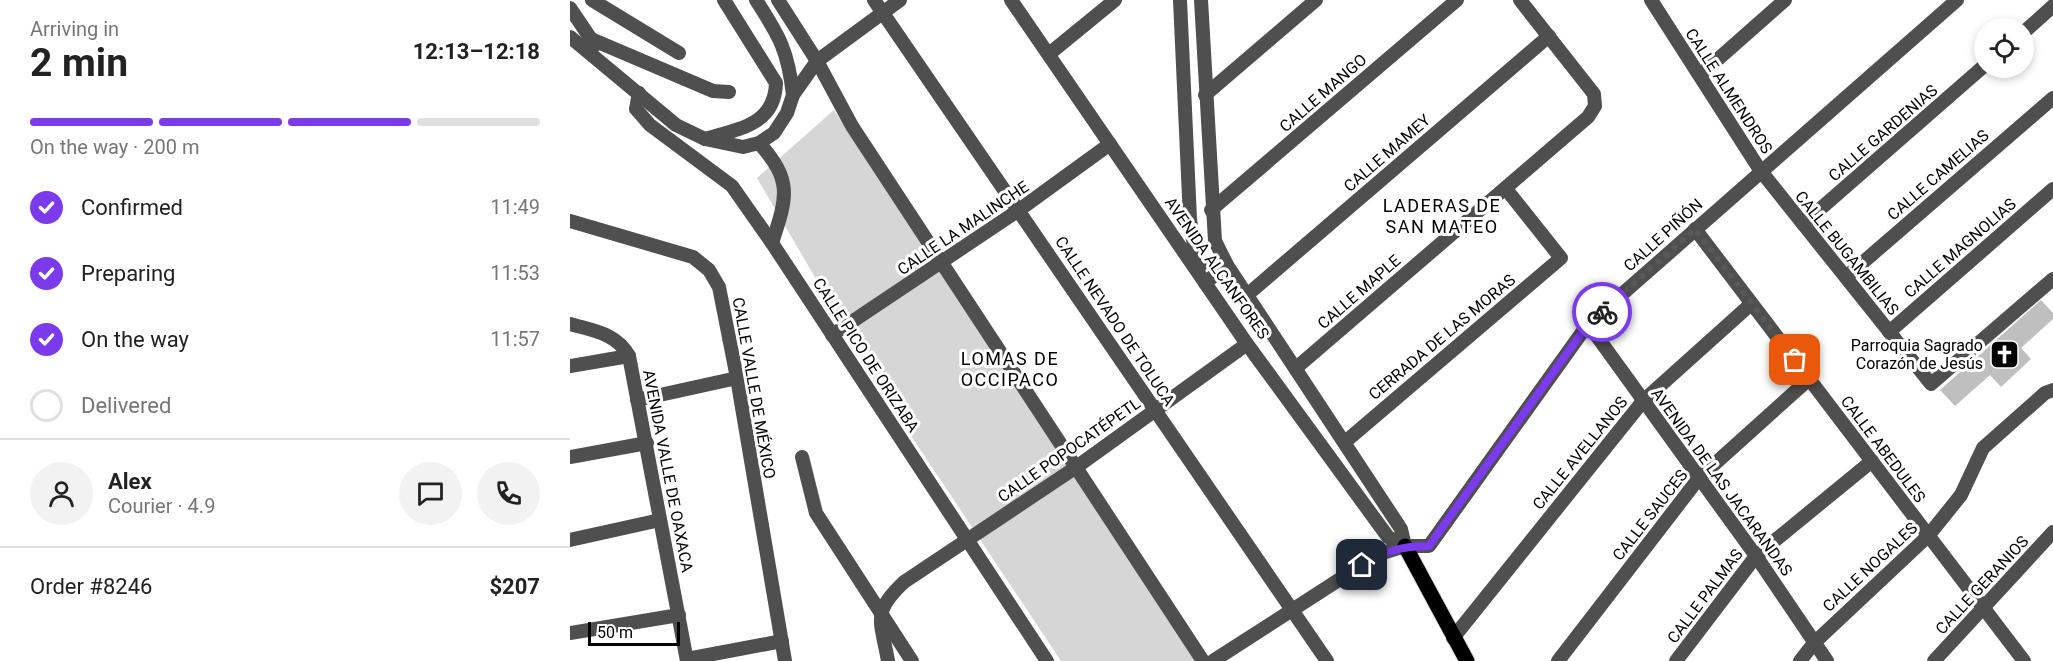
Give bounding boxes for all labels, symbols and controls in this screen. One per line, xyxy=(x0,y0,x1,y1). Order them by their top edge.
text: Arriving in xyxy=(30,17,119,41)
map controls xyxy=(1974,18,2034,78)
button: locate xyxy=(1974,18,2034,78)
street label: CALLE ALMENDROS xyxy=(1681,25,1777,157)
text: 12:13–12:18 xyxy=(413,39,540,64)
text: 2 min xyxy=(30,40,128,86)
street label: CALLE MANGO xyxy=(1276,50,1370,136)
street label: CALLE GARDENIAS xyxy=(1825,81,1941,185)
street label: CALLE MAMEY xyxy=(1340,110,1434,196)
street label: CALLE CAMELIAS xyxy=(1883,126,1993,224)
text: On the way · 200 m xyxy=(30,135,199,159)
street label: CALLE LA MALINCHE xyxy=(894,177,1032,279)
street label: CALLE BUGAMBILIAS xyxy=(1791,187,1903,319)
icon: check xyxy=(30,191,63,224)
street label: AVENIDA ALCANFORES xyxy=(1161,193,1273,343)
street label: CALLE PIÑÓN xyxy=(1619,194,1706,275)
street label: CALLE MAGNOLIAS xyxy=(1900,194,2020,302)
text: Confirmed xyxy=(81,195,183,220)
text: 11:49 xyxy=(490,195,540,219)
district label: LADERAS DE SAN MATEO xyxy=(1383,195,1501,237)
street label: CALLE NEVADO DE TOLUCA xyxy=(1051,233,1179,410)
street label: CALLE MAPLE xyxy=(1314,251,1404,333)
icon: check xyxy=(30,257,63,290)
text: Preparing xyxy=(81,261,175,286)
text: 11:53 xyxy=(490,261,540,285)
street label: CERRADA DE LAS MORAS xyxy=(1365,270,1519,404)
street label: CALLE PICO DE ORIZABA xyxy=(809,274,923,436)
courier xyxy=(1572,282,1632,342)
street label: CALLE VALLE DE MÉXICO xyxy=(729,296,779,480)
icon: bike xyxy=(1586,296,1619,329)
icon: check xyxy=(30,323,63,356)
text: On the way xyxy=(81,327,189,352)
text: 11:57 xyxy=(490,327,540,351)
pin xyxy=(1769,334,1820,385)
place label: Parroquia Sagrado Corazón de Jesús xyxy=(1851,336,1983,373)
church icon: Parroquia Sagrado Corazón de Jesús xyxy=(1988,338,2020,370)
icon: bag xyxy=(1778,343,1811,376)
district label: LOMAS DE OCCIPACO xyxy=(961,348,1059,390)
street label: AVENIDA VALLE DE OAXACA xyxy=(639,368,697,574)
street label: AVENIDA DE LAS JACARANDAS xyxy=(1647,384,1797,580)
street label: CALLE ABEDULES xyxy=(1837,392,1929,506)
text: Delivered xyxy=(81,393,171,418)
street label: CALLE POPOCATÉPETL xyxy=(994,393,1144,506)
street label: CALLE AVELLANOS xyxy=(1529,393,1631,513)
button: person xyxy=(30,462,93,525)
button: chat xyxy=(399,462,462,525)
button: phone xyxy=(477,462,540,525)
street label: CALLE SAUCES xyxy=(1609,466,1691,564)
text: Alex xyxy=(108,469,152,494)
text: Courier · 4.9 xyxy=(108,494,215,518)
street label: CALLE NOGALES xyxy=(1819,518,1921,616)
street label: CALLE GERANIOS xyxy=(1932,532,2032,638)
pin xyxy=(1336,539,1387,590)
street label: CALLE PALMAS xyxy=(1663,545,1747,647)
icon: home xyxy=(1345,548,1378,581)
text: Order #8246 xyxy=(30,574,152,599)
text: $207 xyxy=(490,574,540,599)
scale bar xyxy=(588,619,680,646)
text: 50 m xyxy=(597,623,633,642)

